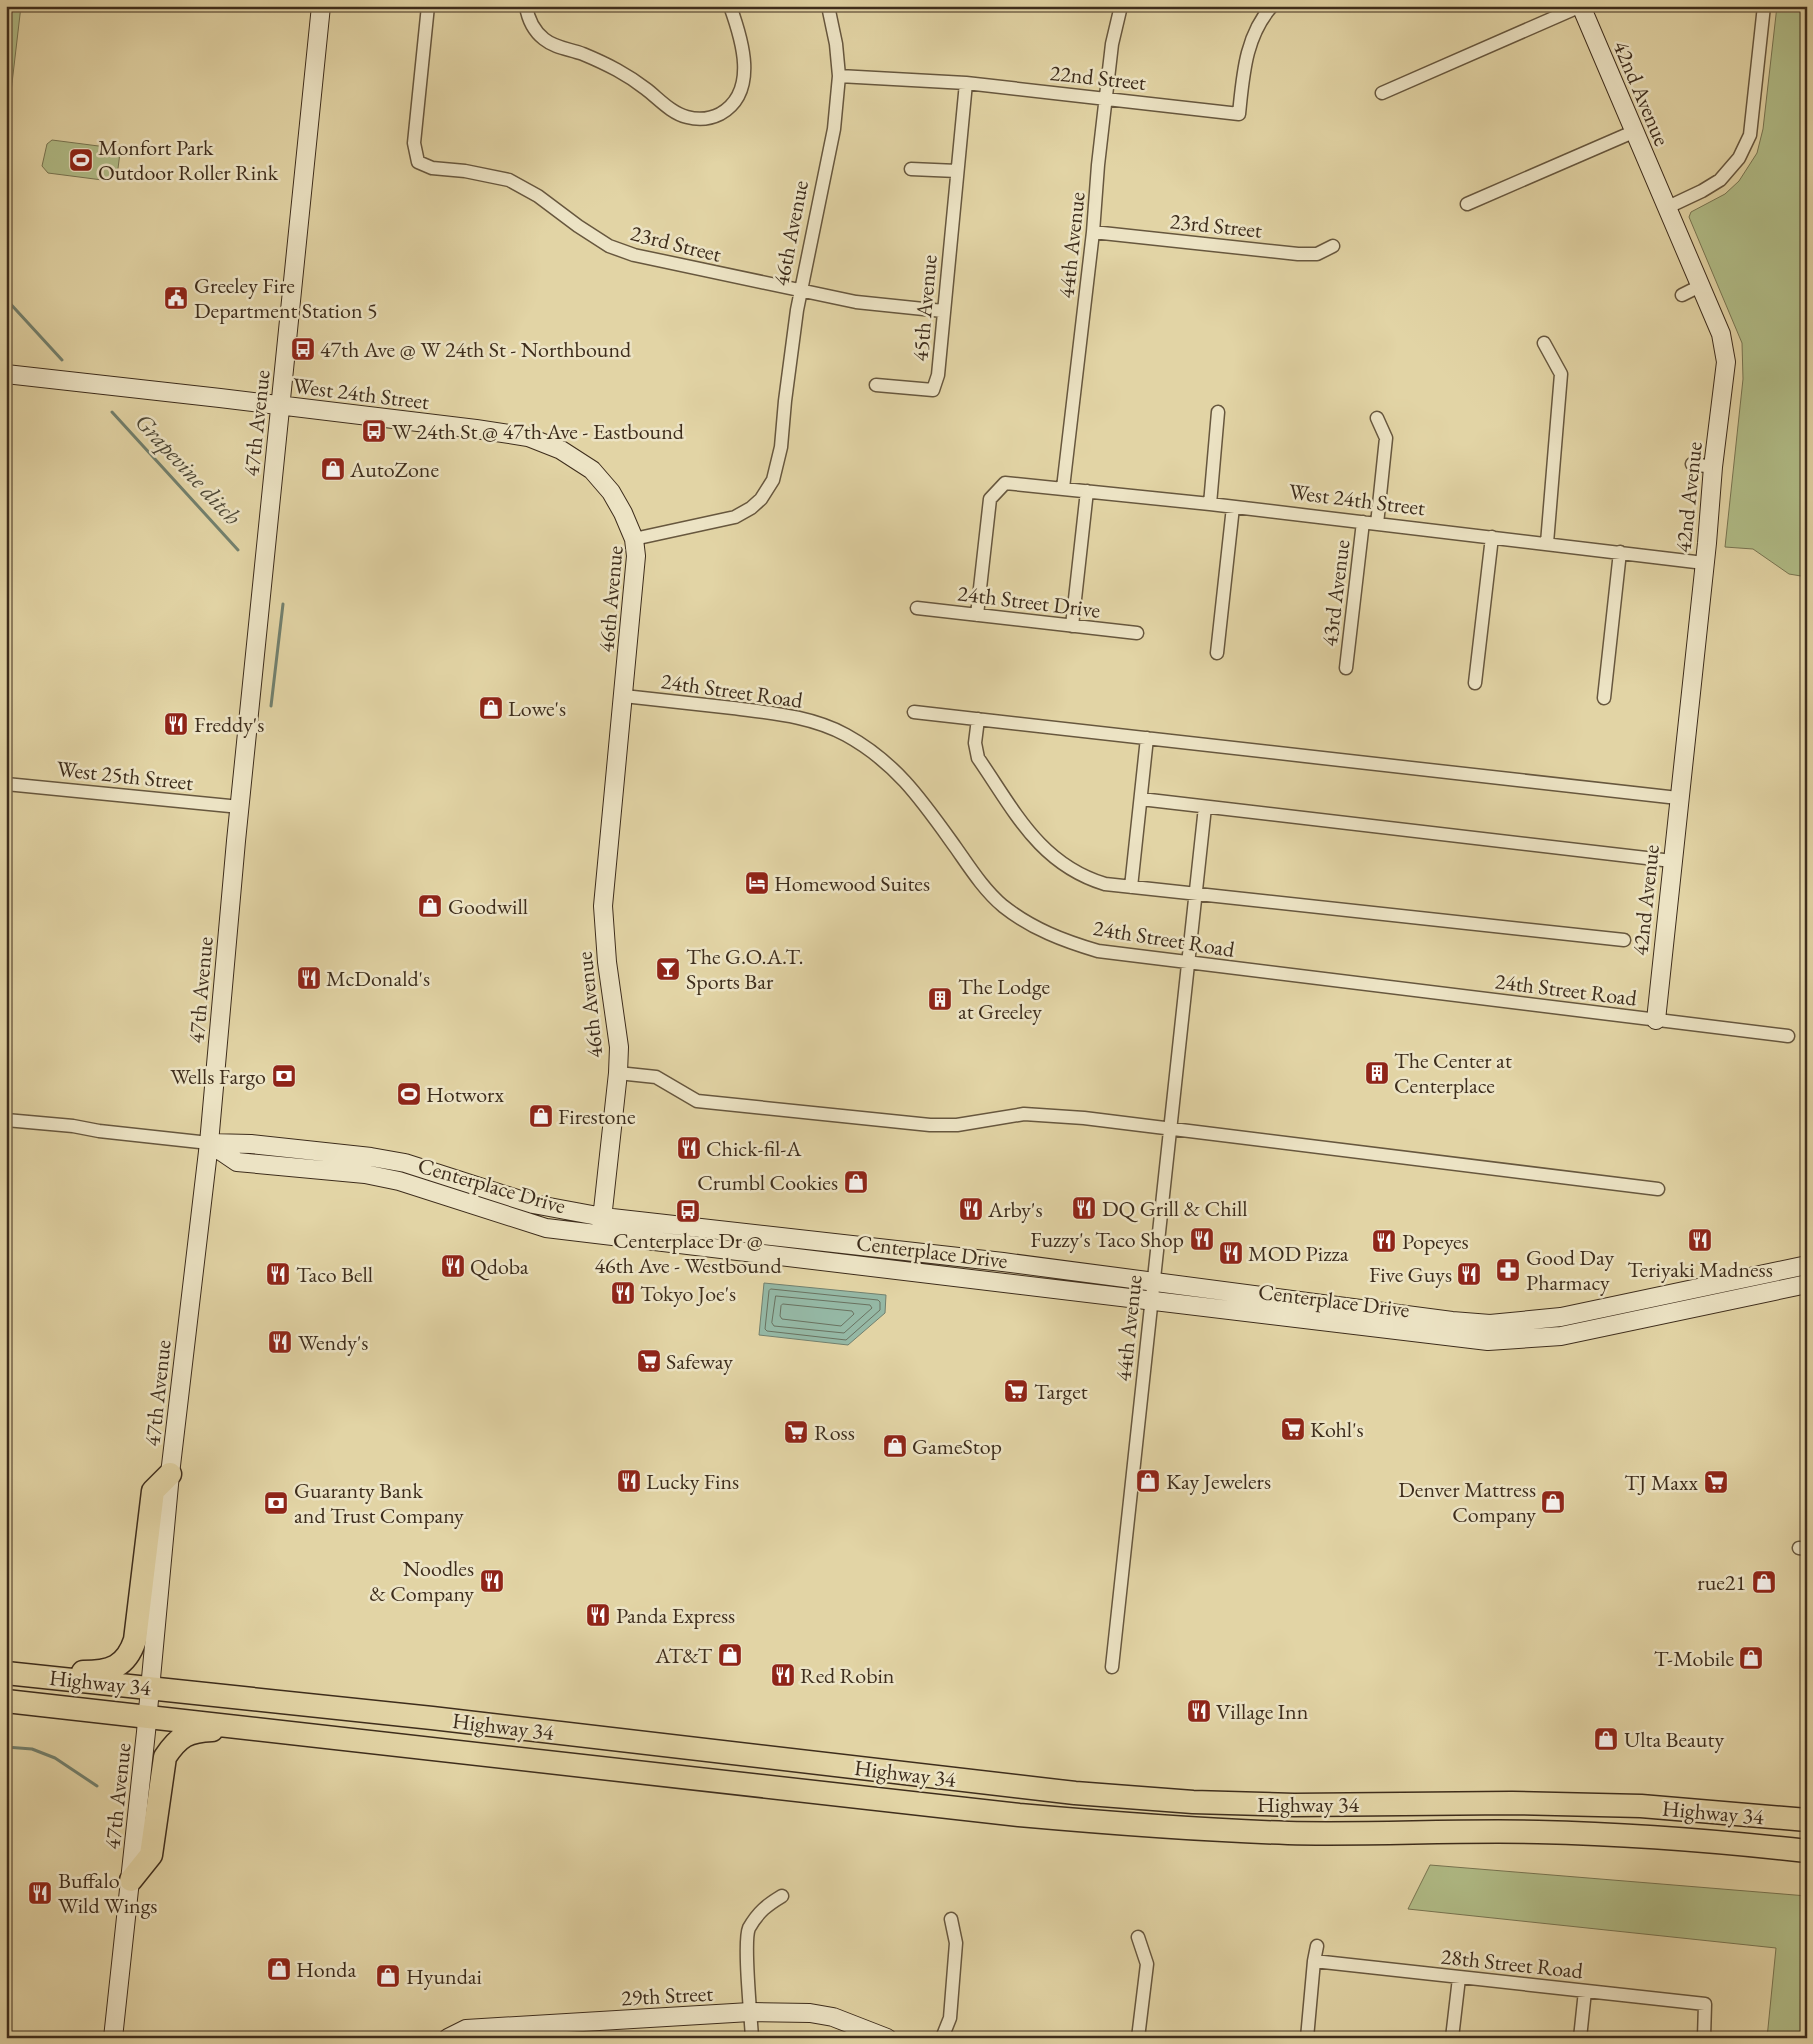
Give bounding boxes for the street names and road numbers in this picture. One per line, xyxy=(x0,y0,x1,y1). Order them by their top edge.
street label: 42nd Avenue xyxy=(1606,36,1677,151)
street label: 22nd Street xyxy=(1048,58,1148,97)
street label: 46th Avenue xyxy=(766,177,815,288)
street label: 44th Avenue xyxy=(1051,190,1092,300)
street label: 23rd Street xyxy=(1169,206,1263,245)
street label: 23rd Street xyxy=(628,218,724,269)
street label: 45th Avenue xyxy=(905,253,944,363)
street label: 47th Avenue xyxy=(236,368,277,478)
street label: West 24th Street xyxy=(291,371,431,416)
street label: 42nd Avenue xyxy=(1668,440,1709,554)
street label: West 24th Street xyxy=(1287,477,1427,522)
street label: 43rd Avenue xyxy=(1315,538,1356,648)
street label: 46th Avenue xyxy=(591,544,630,654)
street label: 24th Street Drive xyxy=(956,578,1102,625)
street label: 24th Street Road xyxy=(659,666,805,715)
street label: West 25th Street xyxy=(55,754,195,797)
street label: 42nd Avenue xyxy=(1625,843,1666,957)
street label: 24th Street Road xyxy=(1091,913,1237,964)
street label: 47th Avenue xyxy=(181,935,220,1045)
street label: 46th Avenue xyxy=(569,950,610,1060)
street label: 24th Street Road xyxy=(1493,966,1639,1013)
street label: Centerplace Drive xyxy=(415,1151,569,1221)
street label: Centerplace Drive xyxy=(855,1228,1010,1275)
street label: 44th Avenue xyxy=(1108,1273,1149,1383)
street label: Centerplace Drive xyxy=(1257,1277,1412,1324)
street label: 47th Avenue xyxy=(137,1338,178,1448)
street label: Highway 34 xyxy=(48,1663,153,1702)
street label: Highway 34 xyxy=(451,1706,556,1747)
street label: 47th Avenue xyxy=(97,1741,138,1851)
street label: Highway 34 xyxy=(853,1753,958,1794)
street label: Highway 34 xyxy=(1257,1790,1359,1819)
street label: Highway 34 xyxy=(1661,1794,1765,1831)
street label: 28th Street Road xyxy=(1440,1942,1585,1985)
street label: 29th Street xyxy=(620,1979,714,2012)

